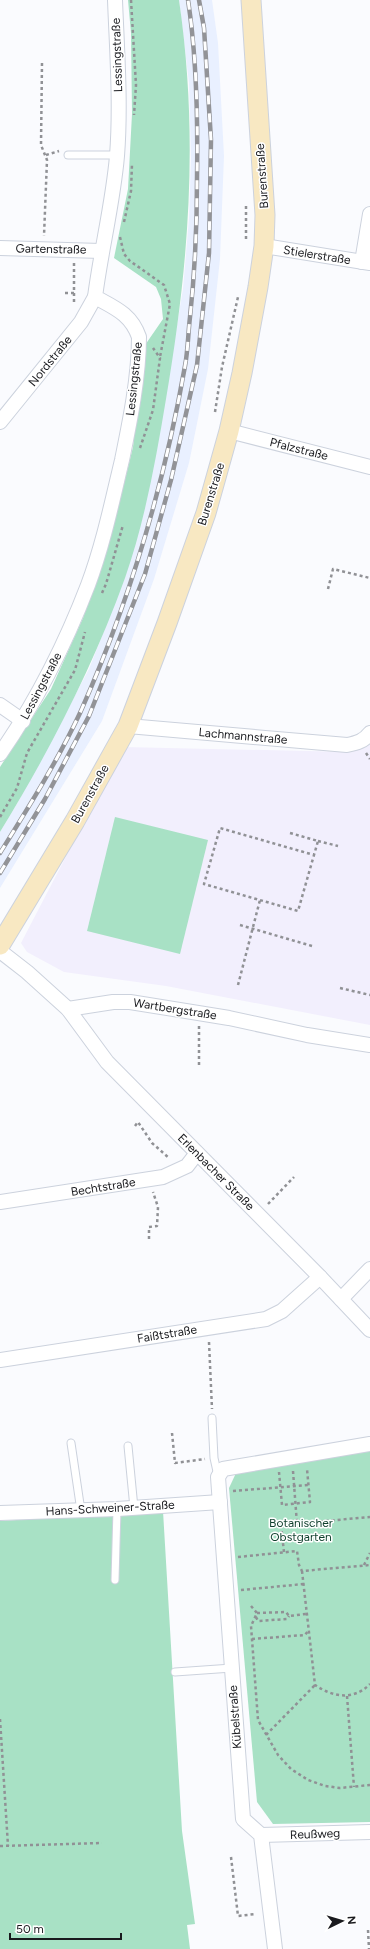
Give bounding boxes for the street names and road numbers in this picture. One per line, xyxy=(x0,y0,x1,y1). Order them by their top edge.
street label: Lessingstraße xyxy=(109,17,125,92)
street label: Burenstraße xyxy=(253,143,271,209)
street label: Gartenstraße xyxy=(16,241,87,257)
street label: Stielerstraße xyxy=(282,243,352,267)
street label: Nordstraße xyxy=(25,333,75,389)
street label: Lessingstraße xyxy=(123,341,145,417)
street label: Pfalzstraße xyxy=(268,435,330,463)
street label: Burenstraße xyxy=(195,460,227,527)
street label: Lessingstraße xyxy=(17,650,65,722)
street label: Lachmannstraße xyxy=(198,725,288,747)
street label: Burenstraße xyxy=(68,762,112,826)
street label: Wartbergstraße xyxy=(132,996,218,1023)
street label: Erlenbacher Straße xyxy=(175,1131,257,1213)
street label: Bechtstraße xyxy=(70,1175,137,1199)
street label: Faißtstraße xyxy=(136,1322,198,1346)
street label: Hans-Schweiner-Straße xyxy=(45,1498,175,1518)
street label: Kübelstraße xyxy=(226,1684,244,1749)
street label: Reußweg xyxy=(290,1826,340,1842)

